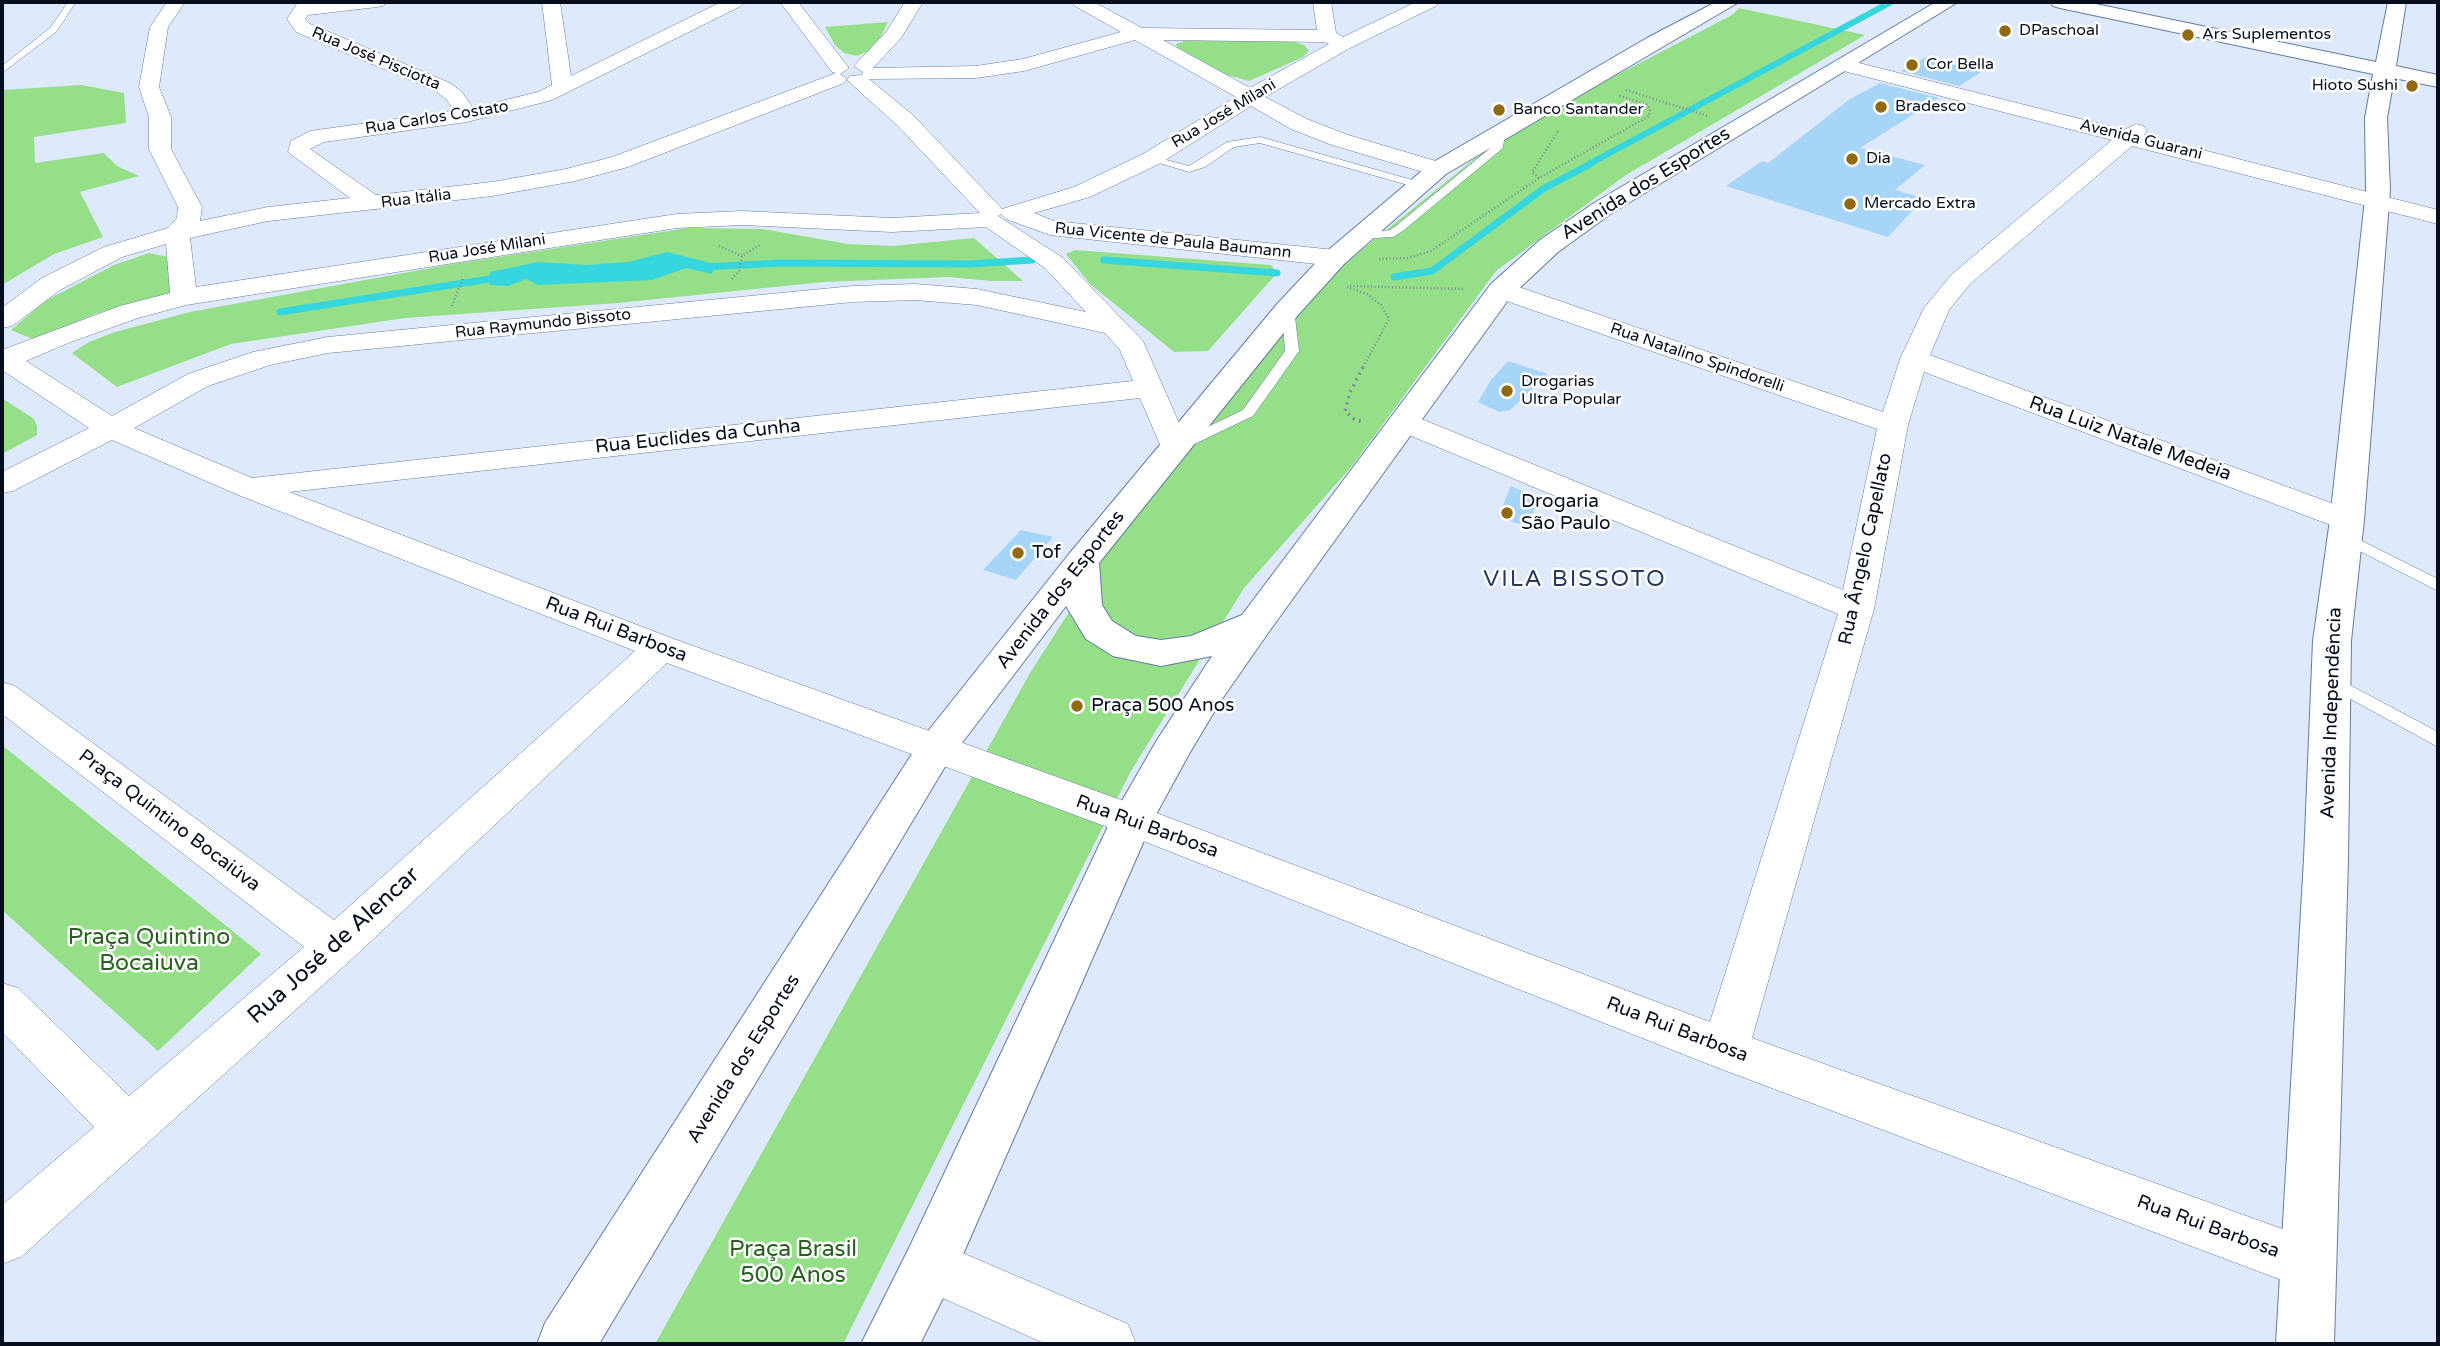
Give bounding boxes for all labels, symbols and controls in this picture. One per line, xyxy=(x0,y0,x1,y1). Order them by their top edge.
place label: DPaschoal xyxy=(2019,21,2099,41)
street label: Rua José Pisciotta xyxy=(309,23,443,95)
marker: DPaschoal xyxy=(1997,23,2013,39)
place label: Ars Suplementos xyxy=(2202,25,2331,45)
marker: Ars Suplementos xyxy=(2180,27,2196,43)
place label: Cor Bella xyxy=(1926,55,1994,75)
marker: Cor Bella xyxy=(1904,57,1920,73)
street label: Rua José Milani xyxy=(1168,75,1280,153)
place label: Hioto Sushi xyxy=(2312,76,2398,96)
marker: Hioto Sushi xyxy=(2404,78,2420,94)
street label: Rua Carlos Costato xyxy=(364,97,510,139)
place label: Bradesco xyxy=(1895,97,1966,117)
marker: Bradesco xyxy=(1873,99,1889,115)
place label: Banco Santander xyxy=(1513,100,1644,120)
marker: Banco Santander xyxy=(1491,102,1507,118)
street label: Avenida Guarani xyxy=(2078,116,2204,164)
street label: Avenida dos Esportes xyxy=(1557,123,1735,245)
place label: Dia xyxy=(1866,149,1891,169)
marker: Dia xyxy=(1844,151,1860,167)
street label: Rua Itália xyxy=(380,185,452,213)
place label: Mercado Extra xyxy=(1864,194,1976,214)
marker: Mercado Extra xyxy=(1842,196,1858,212)
street label: Rua Vicente de Paula Baumann xyxy=(1054,219,1292,263)
street label: Rua José Milani xyxy=(427,230,547,268)
street label: Rua Raymundo Bissoto xyxy=(454,305,632,343)
street label: Rua Natalino Spindorelli xyxy=(1607,319,1787,397)
place label: Drogarias Ultra Popular xyxy=(1521,372,1621,410)
marker: Drogarias Ultra Popular xyxy=(1499,383,1515,399)
street label: Rua Luiz Natale Medeia xyxy=(2026,392,2234,486)
street label: Rua Euclides da Cunha xyxy=(594,415,802,459)
street label: Rua Ângelo Capellato xyxy=(1835,451,1897,647)
place label: Drogaria São Paulo xyxy=(1521,491,1611,535)
marker: Drogaria São Paulo xyxy=(1499,505,1515,521)
street label: Avenida dos Esportes xyxy=(992,506,1130,674)
place label: Tof xyxy=(1032,542,1061,564)
marker: Tof xyxy=(1010,545,1026,561)
district label: VILA BISSOTO xyxy=(1485,566,1665,594)
street label: Rua Rui Barbosa xyxy=(542,592,690,668)
street label: Avenida Independência xyxy=(2317,607,2347,819)
place label: Praça 500 Anos xyxy=(1091,695,1234,717)
marker: Praça 500 Anos xyxy=(1069,698,1085,714)
street label: Praça Quintino Bocaiúva xyxy=(74,745,264,897)
street label: Rua Rui Barbosa xyxy=(1073,791,1221,863)
street label: Rua José de Alencar xyxy=(243,862,425,1030)
park label: Praça Quintino Bocaiuva xyxy=(68,924,230,978)
street label: Avenida dos Esportes xyxy=(683,970,805,1148)
street label: Rua Rui Barbosa xyxy=(1603,992,1751,1068)
street label: Rua Rui Barbosa xyxy=(2134,1191,2282,1263)
park label: Praça Brasil 500 Anos xyxy=(729,1236,857,1290)

